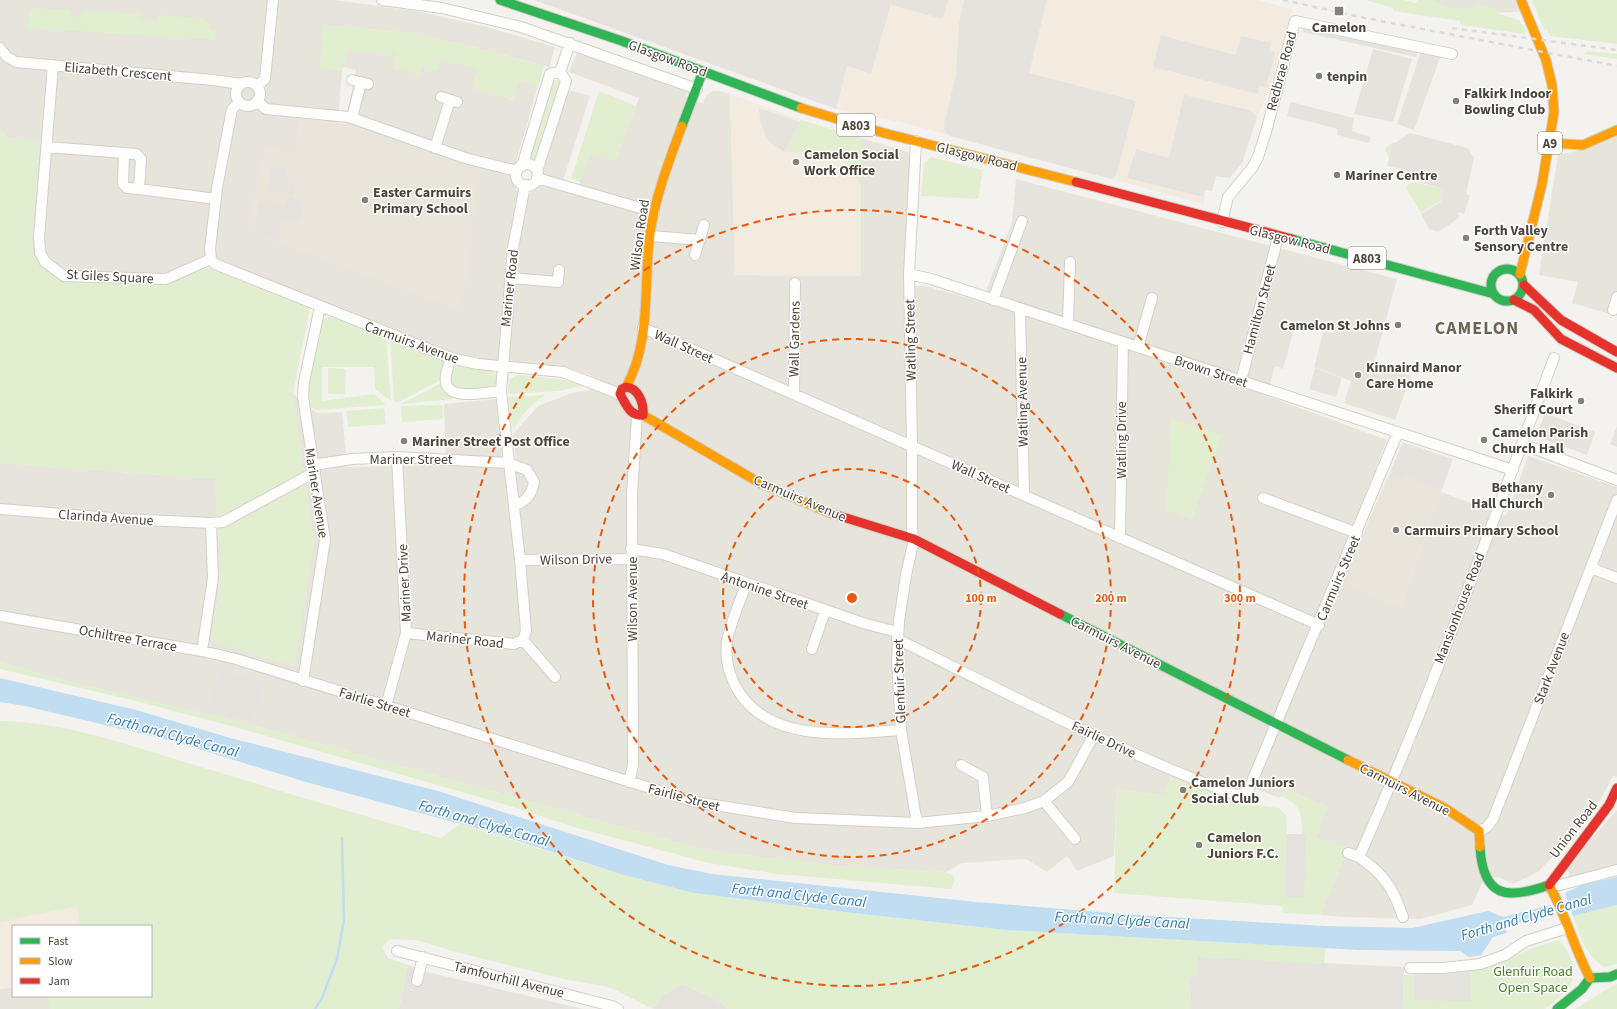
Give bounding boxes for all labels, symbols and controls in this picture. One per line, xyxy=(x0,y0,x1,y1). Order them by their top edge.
marker: Camelon xyxy=(1333,5,1345,17)
place label: Camelon xyxy=(1312,18,1366,38)
street label: Redbrae Road xyxy=(1262,29,1302,113)
street label: Glasgow Road xyxy=(625,35,710,82)
street label: Elizabeth Crescent xyxy=(63,57,173,87)
place label: tenpin xyxy=(1327,67,1367,87)
marker: tenpin xyxy=(1314,71,1324,81)
place label: Falkirk Indoor Bowling Club xyxy=(1464,84,1552,120)
marker: Falkirk Indoor Bowling Club xyxy=(1451,96,1461,106)
road number: A803 xyxy=(837,114,875,136)
road number: A9 xyxy=(1538,132,1562,154)
street label: Glasgow Road xyxy=(934,137,1019,177)
place label: Camelon Social Work Office xyxy=(804,145,899,181)
marker: Camelon Social Work Office xyxy=(791,157,801,167)
place label: Mariner Centre xyxy=(1345,166,1438,186)
marker: Mariner Centre xyxy=(1332,170,1342,180)
place label: Easter Carmuirs Primary School xyxy=(373,183,471,219)
marker: Easter Carmuirs Primary School xyxy=(360,195,370,205)
street label: Wilson Road xyxy=(625,198,655,272)
street label: Glasgow Road xyxy=(1247,220,1332,260)
place label: Forth Valley Sensory Centre xyxy=(1474,221,1568,257)
marker: Forth Valley Sensory Centre xyxy=(1461,233,1471,243)
road number: A803 xyxy=(1348,247,1386,269)
street label: Mariner Road xyxy=(496,248,524,328)
street label: Hamilton Street xyxy=(1238,262,1282,357)
street label: St Giles Square xyxy=(66,265,154,289)
street label: Watling Street xyxy=(900,299,922,381)
street label: Wall Gardens xyxy=(784,301,806,377)
place label: Camelon St Johns xyxy=(1280,316,1390,336)
district label: CAMELON xyxy=(1435,316,1519,341)
street label: Carmuirs Avenue xyxy=(362,317,462,369)
marker: Camelon St Johns xyxy=(1393,320,1403,330)
street label: Wall Street xyxy=(651,325,717,369)
street label: Brown Street xyxy=(1171,351,1250,393)
street label: Watling Avenue xyxy=(1012,357,1034,447)
place label: Kinnaird Manor Care Home xyxy=(1366,358,1462,394)
marker: Kinnaird Manor Care Home xyxy=(1353,370,1363,380)
place label: Falkirk Sheriff Court xyxy=(1494,384,1574,420)
marker: Falkirk Sheriff Court xyxy=(1576,396,1586,406)
street label: Watling Drive xyxy=(1112,401,1132,479)
place label: Camelon Parish Church Hall xyxy=(1492,423,1588,459)
place label: Mariner Street Post Office xyxy=(412,432,570,452)
marker: Camelon Parish Church Hall xyxy=(1479,435,1489,445)
marker: Mariner Street Post Office xyxy=(399,436,409,446)
street label: Mariner Avenue xyxy=(299,447,333,540)
street label: Mariner Street xyxy=(370,450,453,470)
street label: Wall Street xyxy=(948,455,1014,499)
street label: Carmuirs Avenue xyxy=(750,470,849,528)
place label: Bethany Hall Church xyxy=(1471,478,1544,514)
marker: Bethany Hall Church xyxy=(1546,490,1556,500)
street label: Clarinda Avenue xyxy=(58,505,154,531)
place label: Carmuirs Primary School xyxy=(1404,521,1558,541)
marker: Carmuirs Primary School xyxy=(1391,525,1401,535)
street label: Carmuirs Street xyxy=(1312,532,1366,624)
street label: Mariner Drive xyxy=(393,543,417,622)
street label: Wilson Drive xyxy=(540,549,612,571)
street label: Mansionhouse Road xyxy=(1429,550,1490,667)
street label: Wilson Avenue xyxy=(623,556,643,642)
street label: Antonine Street xyxy=(718,567,811,615)
text: 100 m xyxy=(965,590,997,607)
text: 200 m xyxy=(1095,590,1127,607)
text: 300 m xyxy=(1224,590,1256,607)
centre of rings xyxy=(845,591,859,605)
street label: Carmuirs Avenue xyxy=(1067,611,1164,674)
street label: Ochiltree Terrace xyxy=(77,621,179,657)
street label: Mariner Road xyxy=(425,626,505,654)
street label: Stark Avenue xyxy=(1529,629,1575,708)
street label: Glenfuir Street xyxy=(889,638,911,724)
street label: Fairlie Street xyxy=(337,683,413,723)
water label: Forth and Clyde Canal xyxy=(105,708,241,763)
street label: Fairlie Drive xyxy=(1068,716,1139,764)
street label: Carmuirs Avenue xyxy=(1356,758,1453,821)
place label: Camelon Juniors Social Club xyxy=(1191,773,1295,809)
street label: Fairlie Street xyxy=(646,779,722,817)
marker: Camelon Juniors Social Club xyxy=(1178,785,1188,795)
water label: Forth and Clyde Canal xyxy=(416,795,552,852)
street label: Union Road xyxy=(1545,797,1603,863)
place label: Camelon Juniors F.C. xyxy=(1207,828,1279,864)
marker: Camelon Juniors F.C. xyxy=(1194,840,1204,850)
water label: Forth and Clyde Canal xyxy=(731,878,868,913)
water label: Forth and Clyde Canal xyxy=(1458,889,1594,946)
water label: Forth and Clyde Canal xyxy=(1054,906,1190,935)
legend xyxy=(12,925,152,997)
text: Fast xyxy=(48,933,68,950)
text: Slow xyxy=(48,953,73,970)
street label: Tamfourhill Avenue xyxy=(451,957,566,1003)
park label: Glenfuir Road Open Space xyxy=(1493,962,1573,998)
text: Jam xyxy=(48,973,70,990)

